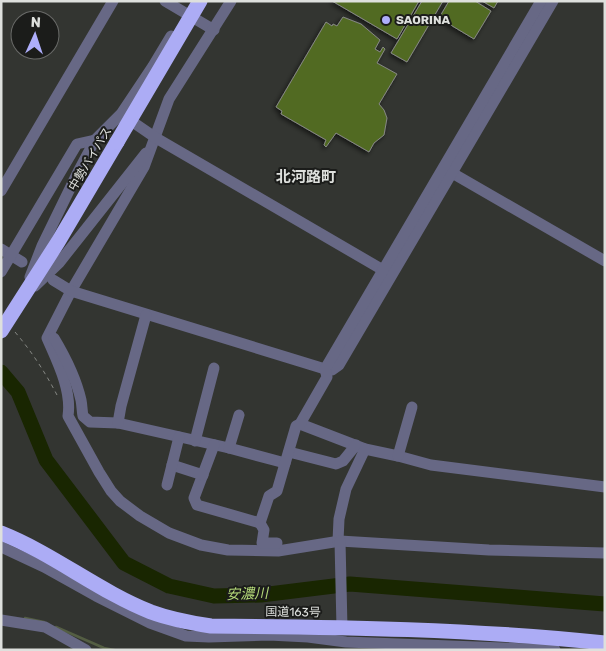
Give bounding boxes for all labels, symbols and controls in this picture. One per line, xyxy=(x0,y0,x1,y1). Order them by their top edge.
north arrow xyxy=(10,10,60,60)
place label: SAORINA xyxy=(396,13,451,27)
text: N xyxy=(30,14,41,31)
marker: SAORINA xyxy=(380,14,392,26)
street label: 中勢バイパス xyxy=(66,125,114,193)
district label: 北河路町 xyxy=(276,168,336,186)
water label: 安濃川 xyxy=(226,585,270,603)
street label: 国道163号 xyxy=(265,605,321,619)

